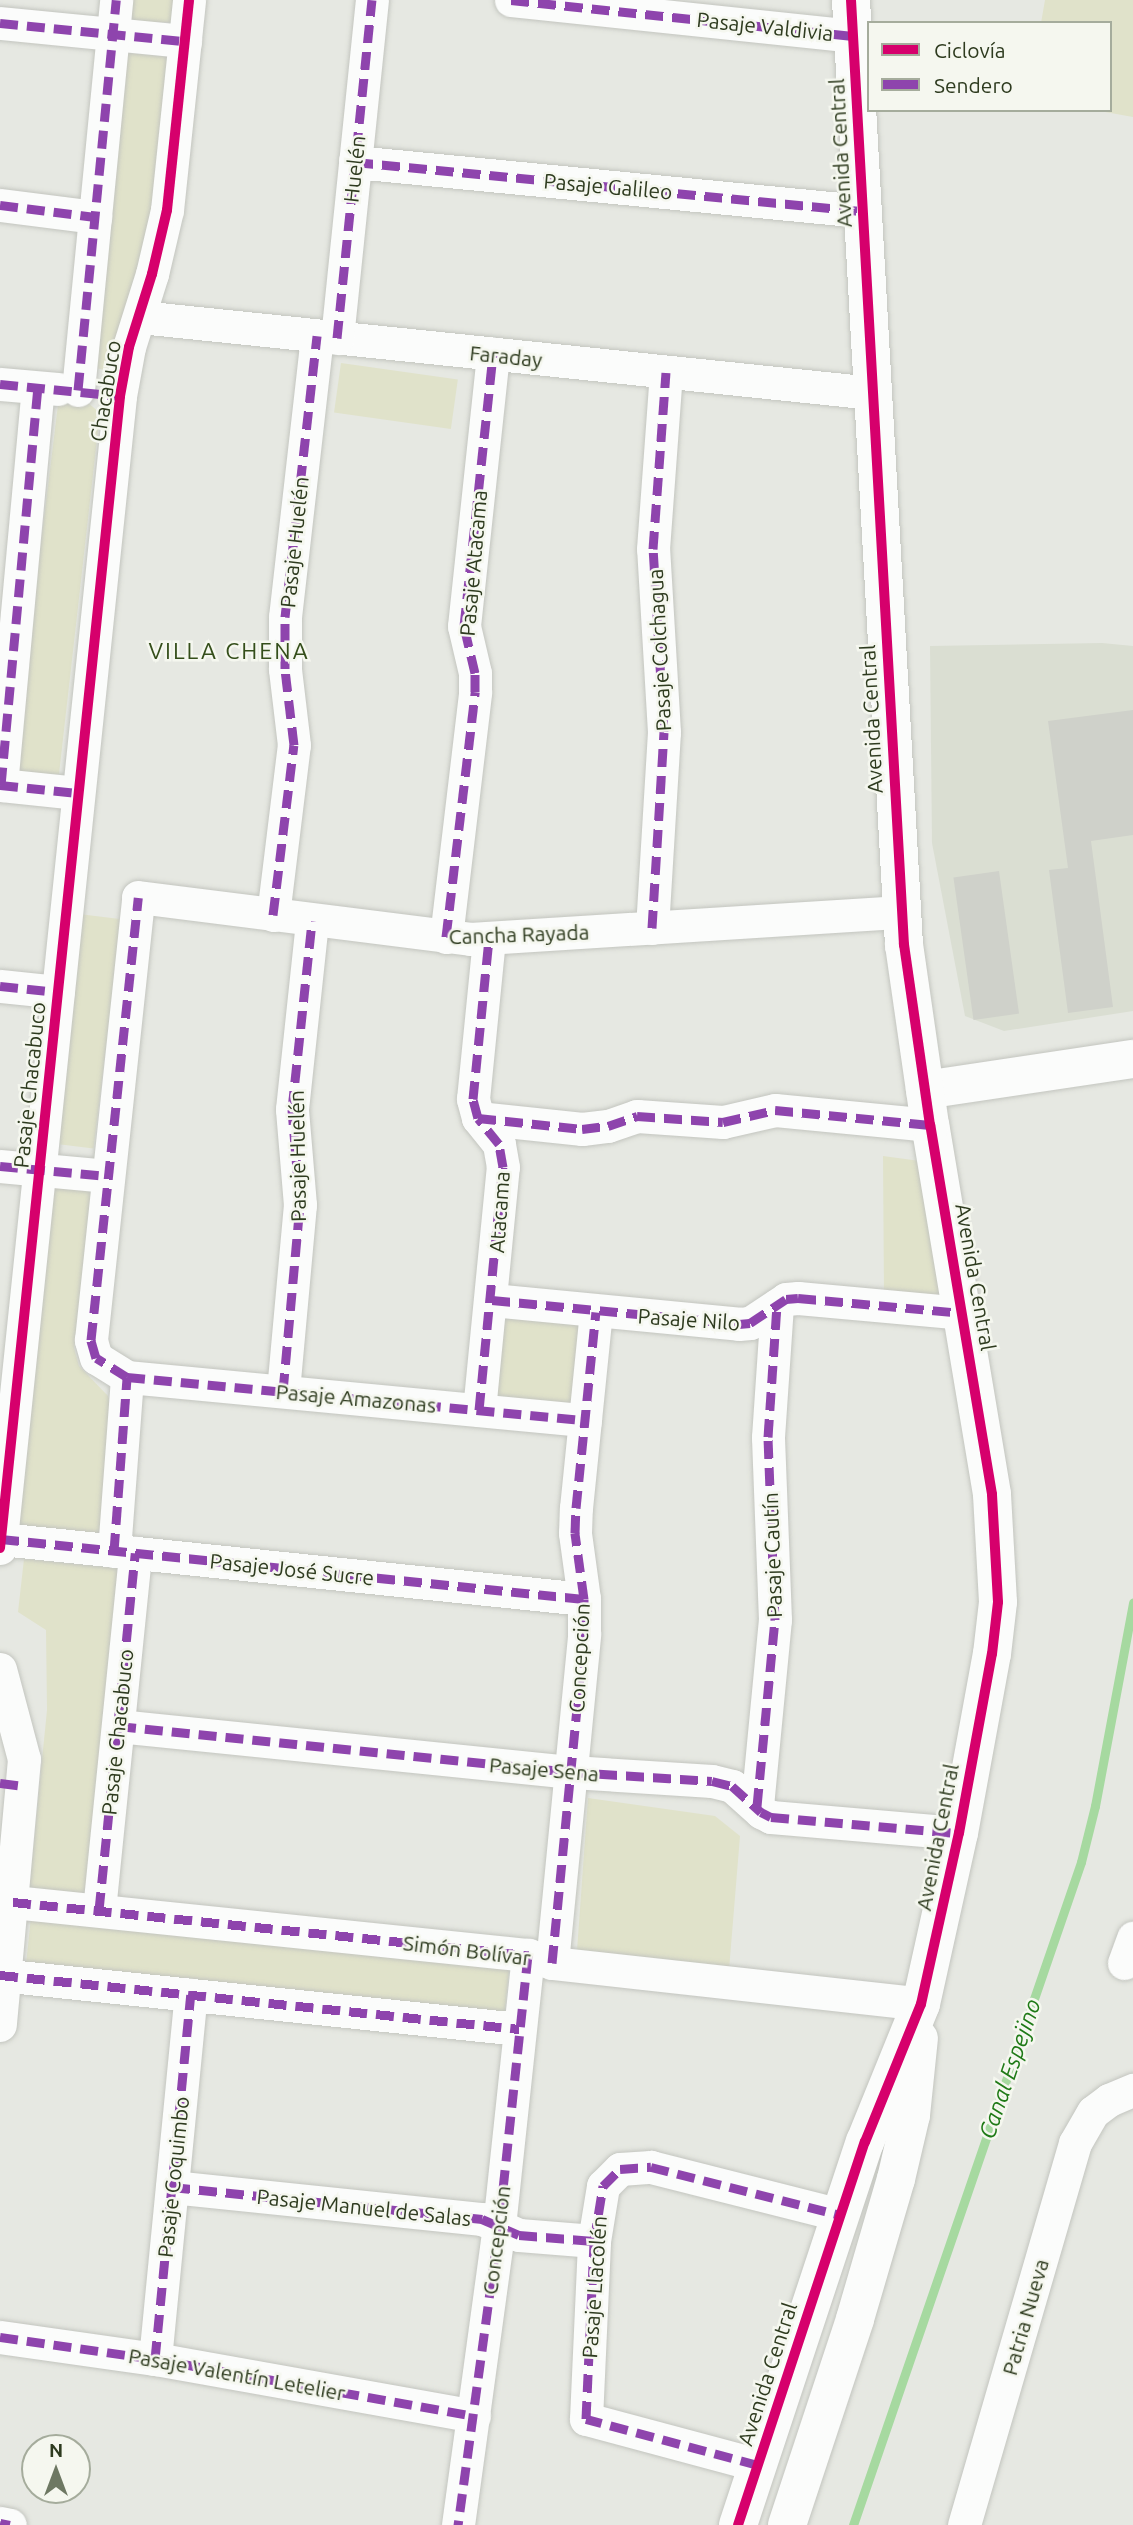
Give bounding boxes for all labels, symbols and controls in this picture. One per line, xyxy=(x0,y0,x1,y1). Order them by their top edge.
street label: Pasaje Valdivia xyxy=(695,6,835,46)
legend xyxy=(867,21,1112,112)
text: Ciclovía xyxy=(934,38,1006,62)
text: Sendero xyxy=(934,73,1013,97)
street label: Avenida Central xyxy=(824,78,856,228)
street label: Huelén xyxy=(338,134,370,204)
street label: Pasaje Galileo xyxy=(543,168,673,204)
street label: Chacabuco xyxy=(85,338,125,444)
street label: Faraday xyxy=(468,340,544,372)
street label: Pasaje Huelén xyxy=(275,475,313,609)
street label: Pasaje Atacama xyxy=(454,489,492,637)
street label: Pasaje Colchagua xyxy=(642,568,676,732)
district label: VILLA CHENA xyxy=(150,637,308,665)
street label: Avenida Central xyxy=(855,644,887,794)
street label: Cancha Rayada xyxy=(448,919,590,949)
street label: Pasaje Chacabuco xyxy=(8,1001,50,1169)
street label: Pasaje Huelén xyxy=(283,1090,311,1222)
street label: Atacama xyxy=(484,1170,514,1254)
street label: Avenida Central xyxy=(951,1201,1001,1353)
street label: Pasaje Nilo xyxy=(637,1303,741,1335)
street label: Pasaje Amazonas xyxy=(275,1378,437,1418)
street label: Pasaje Cautín xyxy=(757,1492,787,1618)
street label: Pasaje José Sucre xyxy=(209,1548,375,1590)
street label: Concepción xyxy=(564,1602,594,1714)
street label: Pasaje Chacabuco xyxy=(96,1648,138,1816)
street label: Pasaje Sena xyxy=(488,1752,600,1786)
street label: Avenida Central xyxy=(910,1761,964,1913)
street label: Simón Bolívar xyxy=(402,1930,532,1970)
water label: Canal Espejino xyxy=(973,1995,1047,2143)
street label: Pasaje Coquimbo xyxy=(152,2095,194,2259)
street label: Pasaje Manuel de Salas xyxy=(256,2183,472,2231)
street label: Concepción xyxy=(477,2184,515,2296)
street label: Pasaje Llacolén xyxy=(576,2215,612,2359)
street label: Patria Nueva xyxy=(996,2256,1054,2378)
street label: Avenida Central xyxy=(732,2299,802,2449)
street label: Pasaje Valentín Letelier xyxy=(127,2343,347,2405)
north arrow xyxy=(21,2434,91,2504)
text: N xyxy=(49,2439,63,2461)

